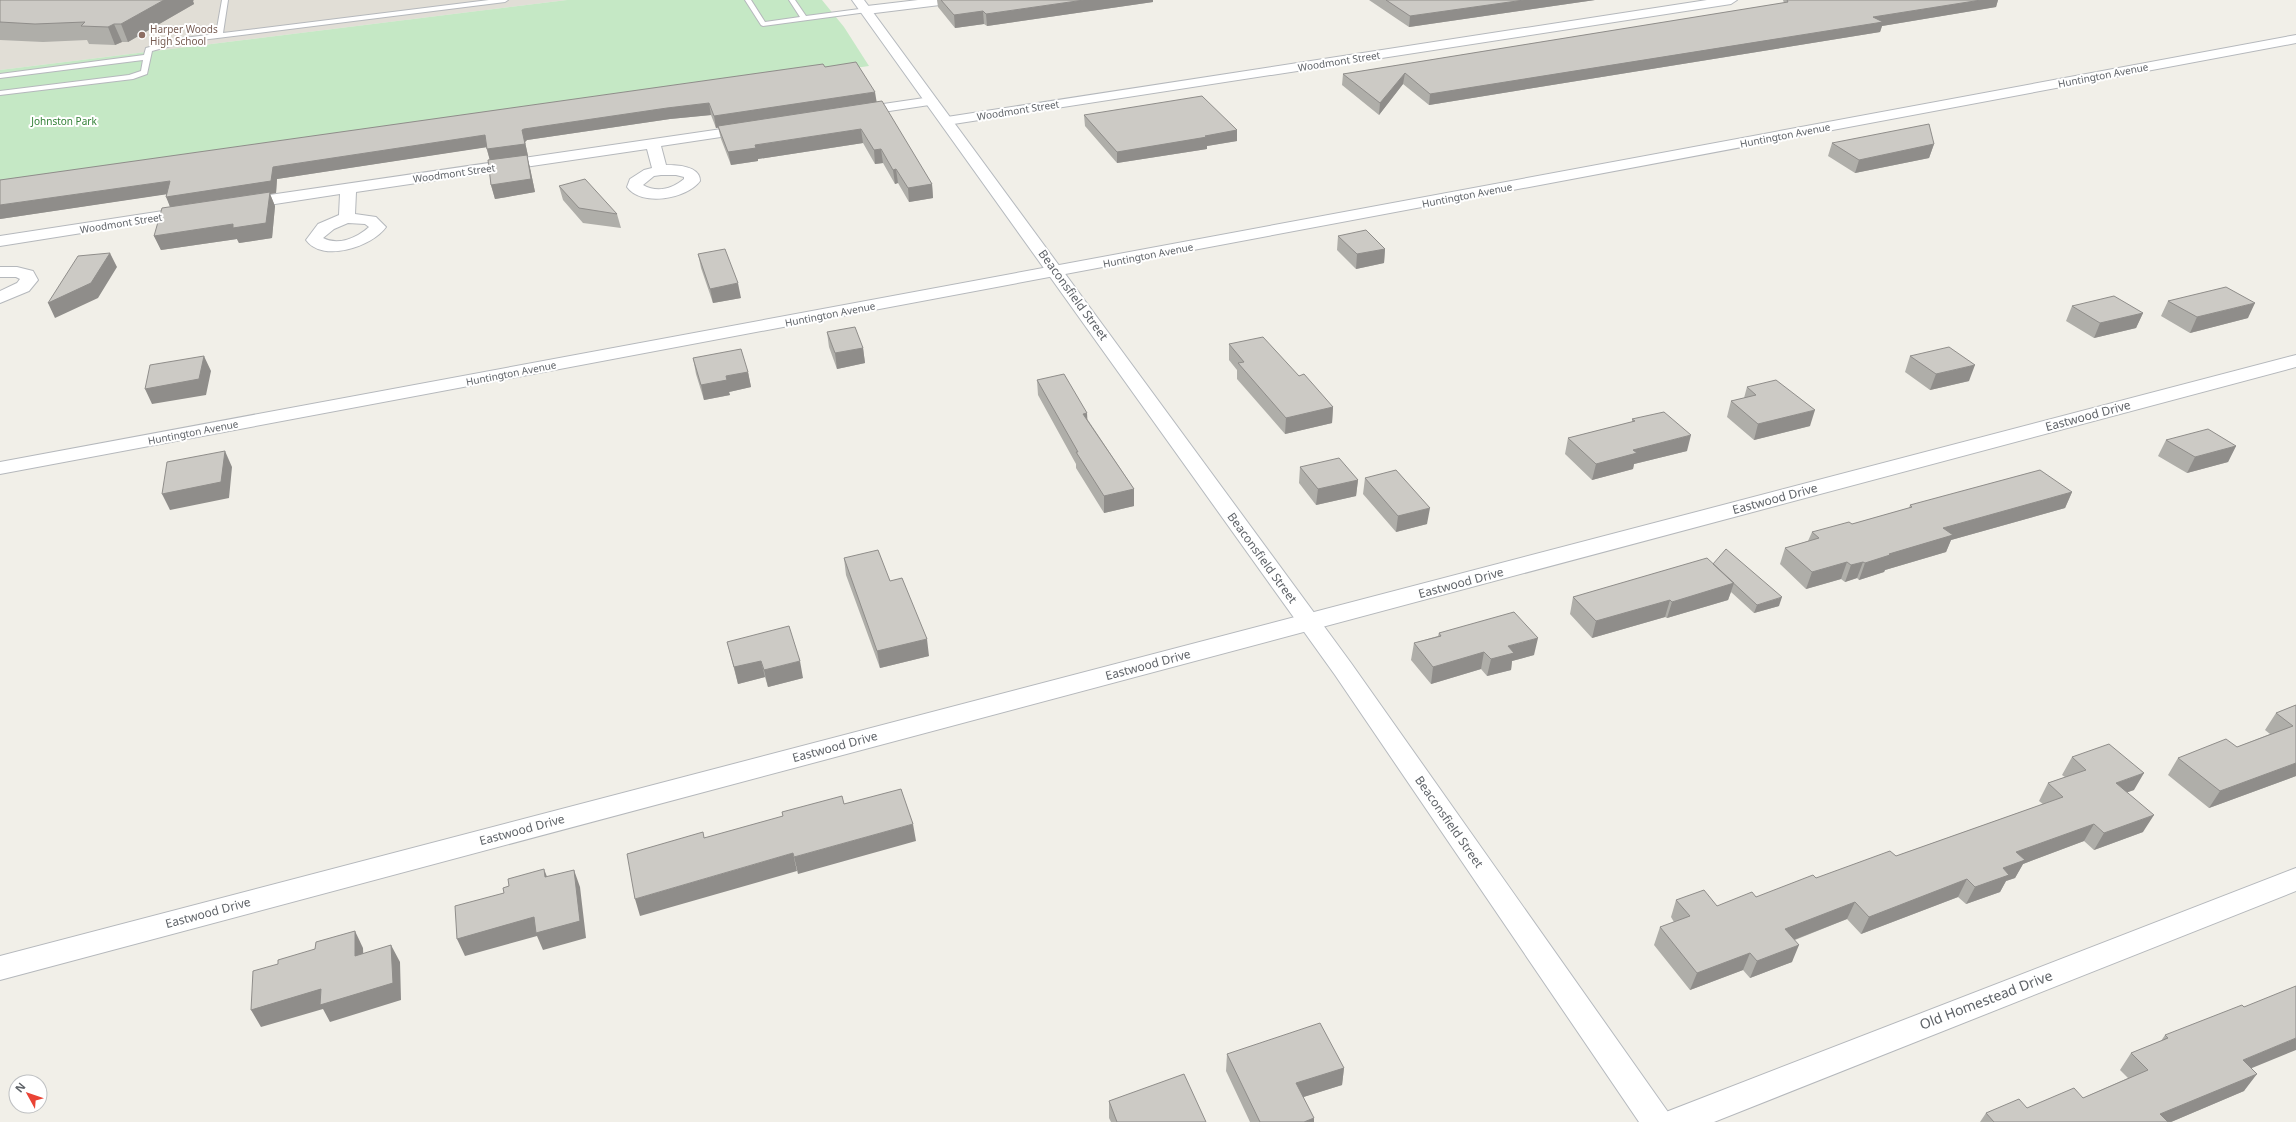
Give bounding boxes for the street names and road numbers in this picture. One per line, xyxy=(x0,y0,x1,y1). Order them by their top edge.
street label: Woodmont Street xyxy=(1297,48,1381,74)
street label: Huntington Avenue xyxy=(2057,59,2150,91)
street label: Woodmont Street xyxy=(976,97,1060,123)
street label: Huntington Avenue xyxy=(1739,119,1832,151)
street label: Woodmont Street xyxy=(412,160,496,186)
street label: Huntington Avenue xyxy=(1421,179,1514,211)
street label: Woodmont Street xyxy=(79,210,163,236)
street label: Huntington Avenue xyxy=(1102,239,1195,271)
street label: Beaconsfield Street xyxy=(1035,246,1113,344)
street label: Huntington Avenue xyxy=(784,298,877,330)
street label: Huntington Avenue xyxy=(465,357,558,389)
street label: Eastwood Drive xyxy=(2043,396,2133,435)
street label: Huntington Avenue xyxy=(147,416,240,448)
street label: Eastwood Drive xyxy=(1730,479,1820,518)
street label: Beaconsfield Street xyxy=(1224,509,1302,607)
street label: Eastwood Drive xyxy=(1416,563,1506,602)
street label: Eastwood Drive xyxy=(1103,645,1193,684)
street label: Eastwood Drive xyxy=(790,727,880,766)
street label: Beaconsfield Street xyxy=(1411,772,1488,872)
street label: Eastwood Drive xyxy=(477,810,567,849)
street label: Eastwood Drive xyxy=(163,893,253,932)
street label: Old Homestead Drive xyxy=(1917,965,2055,1034)

